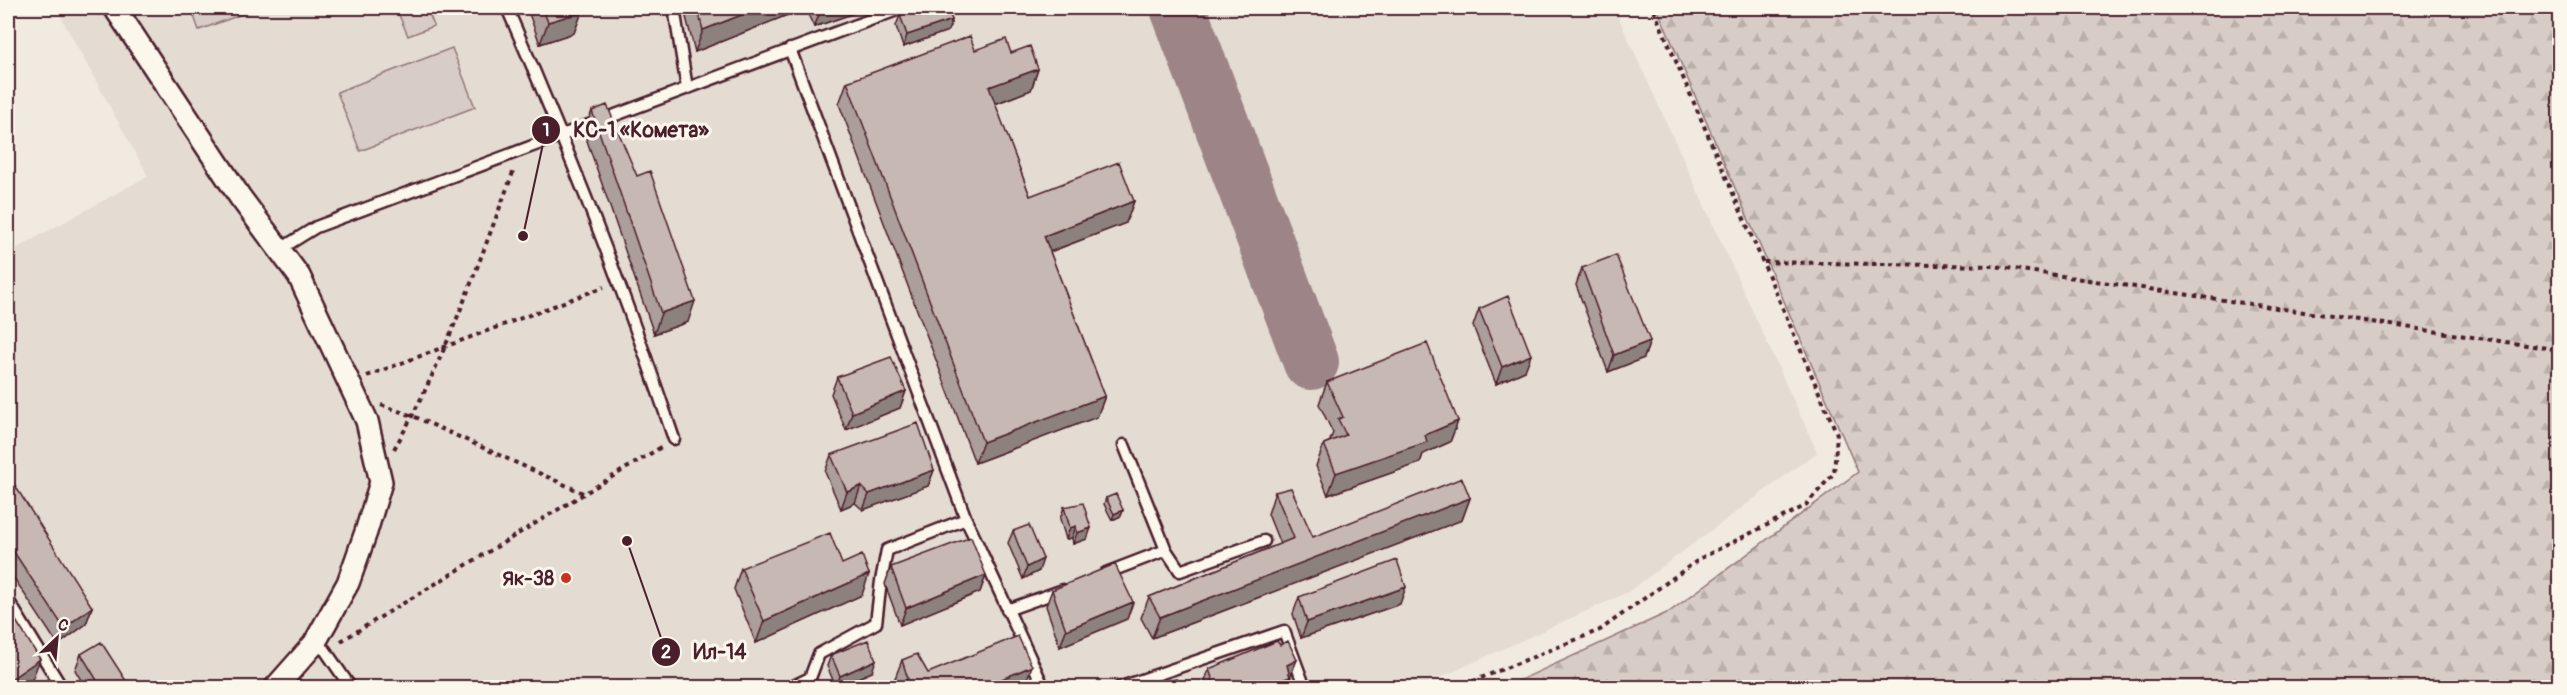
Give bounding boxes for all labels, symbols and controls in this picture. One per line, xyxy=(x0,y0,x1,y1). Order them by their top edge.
callout: КС-1 «Комета» xyxy=(531,110,721,149)
text: КС-1 «Комета» xyxy=(573,117,709,144)
text: 1 xyxy=(542,119,550,142)
place label: Як-38 xyxy=(502,566,554,591)
marker: Як-38 xyxy=(559,571,573,585)
north arrow xyxy=(27,608,87,668)
text: С xyxy=(54,614,72,637)
callout: Ил-14 xyxy=(651,632,758,671)
text: Ил-14 xyxy=(694,639,747,666)
text: 2 xyxy=(661,641,671,664)

